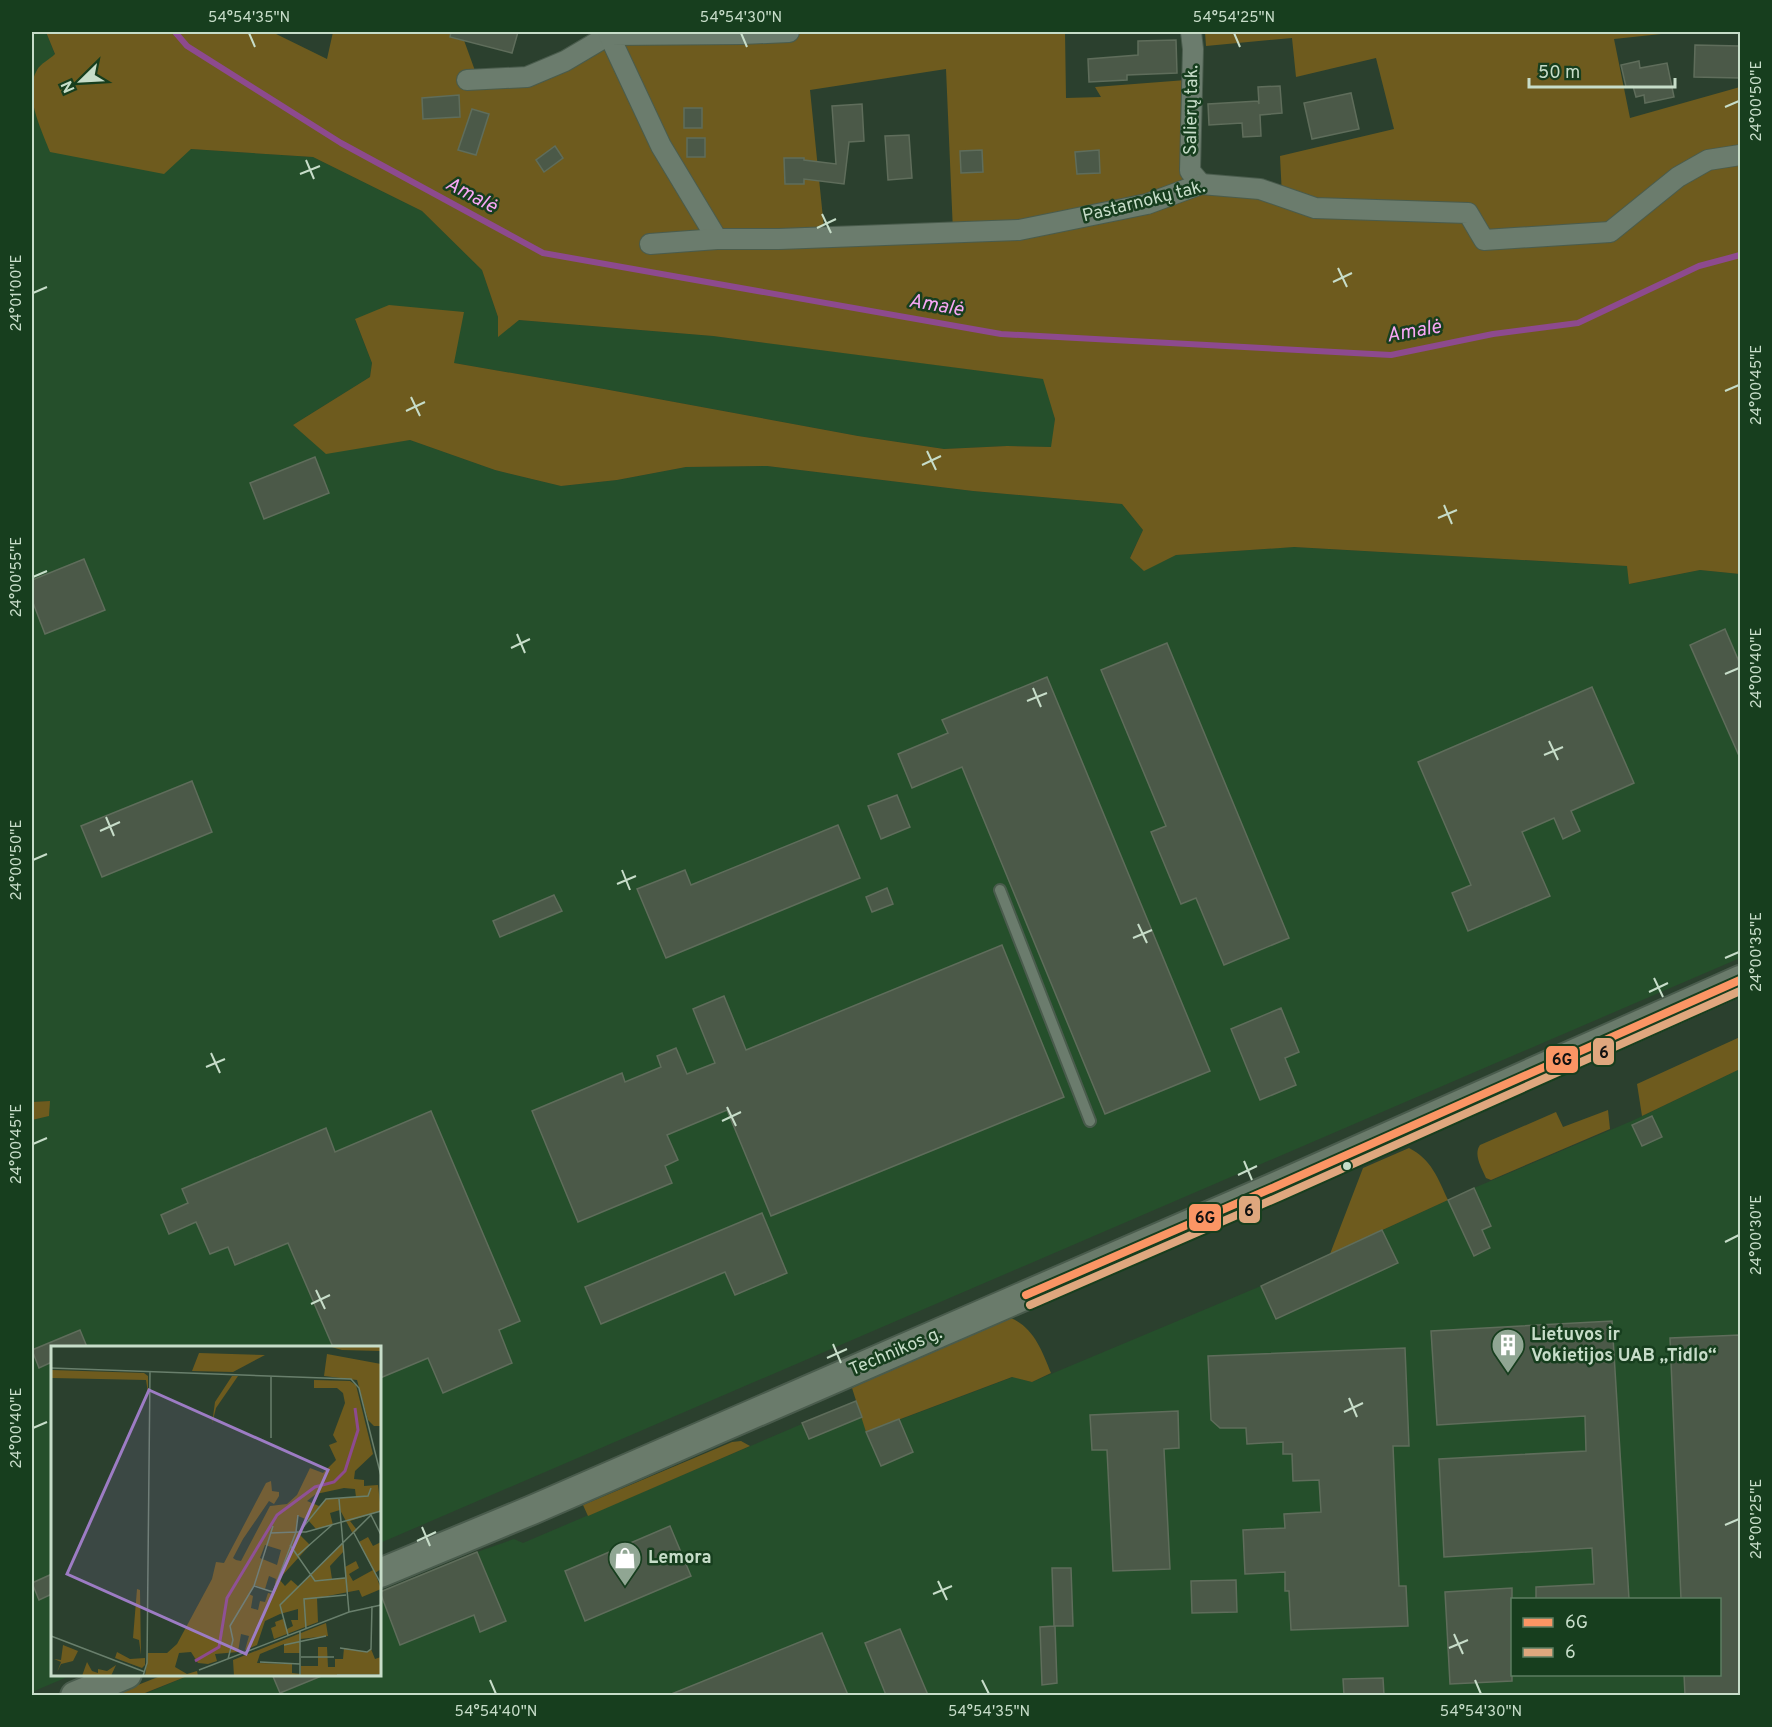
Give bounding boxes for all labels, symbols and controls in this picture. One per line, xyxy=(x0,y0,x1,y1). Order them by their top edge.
text: 54°54'35"N xyxy=(208,9,290,28)
text: 54°54'30"N xyxy=(700,9,782,28)
text: 54°54'25"N xyxy=(1193,9,1275,28)
north arrow xyxy=(51,51,111,111)
scale bar xyxy=(1529,51,1674,89)
text: 24°00'50"E xyxy=(1748,61,1767,141)
text: 50 m xyxy=(1538,62,1580,85)
street label: Salierų tak. xyxy=(1180,65,1204,155)
text: N xyxy=(58,77,81,96)
water label: Amalė xyxy=(441,172,502,221)
street label: Pastarnokų tak. xyxy=(1080,176,1208,228)
text: 24°01'00"E xyxy=(8,254,27,332)
water label: Amalė xyxy=(907,288,966,324)
water label: Amalė xyxy=(1385,314,1444,350)
text: 24°00'45"E xyxy=(1748,345,1767,425)
text: 24°00'55"E xyxy=(8,537,27,617)
text: 24°00'40"E xyxy=(1748,628,1767,708)
text: 24°00'50"E xyxy=(8,820,27,900)
text: 24°00'35"E xyxy=(1748,912,1767,992)
line badge: 6 xyxy=(1592,1037,1615,1066)
text: 6 xyxy=(1599,1044,1609,1064)
line badge: 6G xyxy=(1545,1045,1579,1074)
text: 6G xyxy=(1552,1051,1572,1071)
text: 24°00'45"E xyxy=(8,1104,27,1184)
unlabelled marker xyxy=(1341,1160,1353,1172)
line badge: 6 xyxy=(1238,1195,1261,1224)
text: 24°00'30"E xyxy=(1748,1195,1767,1275)
text: 6 xyxy=(1244,1202,1254,1222)
line badge: 6G xyxy=(1188,1203,1222,1232)
text: 6G xyxy=(1195,1209,1215,1229)
street label: Technikos g. xyxy=(846,1322,946,1382)
place label: Lietuvos ir Vokietijos UAB „Tidlo“ xyxy=(1531,1324,1717,1368)
building icon: Lietuvos ir Vokietijos UAB „Tidlo“ xyxy=(1490,1327,1526,1374)
inset map xyxy=(51,1346,381,1676)
text: 24°00'40"E xyxy=(8,1388,27,1468)
text: 24°00'25"E xyxy=(1748,1479,1767,1559)
shop icon: Lemora xyxy=(607,1540,643,1587)
place label: Lemora xyxy=(648,1547,711,1570)
legend xyxy=(1511,1598,1721,1676)
text: 6G xyxy=(1565,1612,1588,1635)
text: 6 xyxy=(1565,1642,1576,1665)
text: 54°54'40"N xyxy=(455,1703,537,1722)
text: 54°54'35"N xyxy=(948,1703,1030,1722)
text: 54°54'30"N xyxy=(1440,1703,1522,1722)

